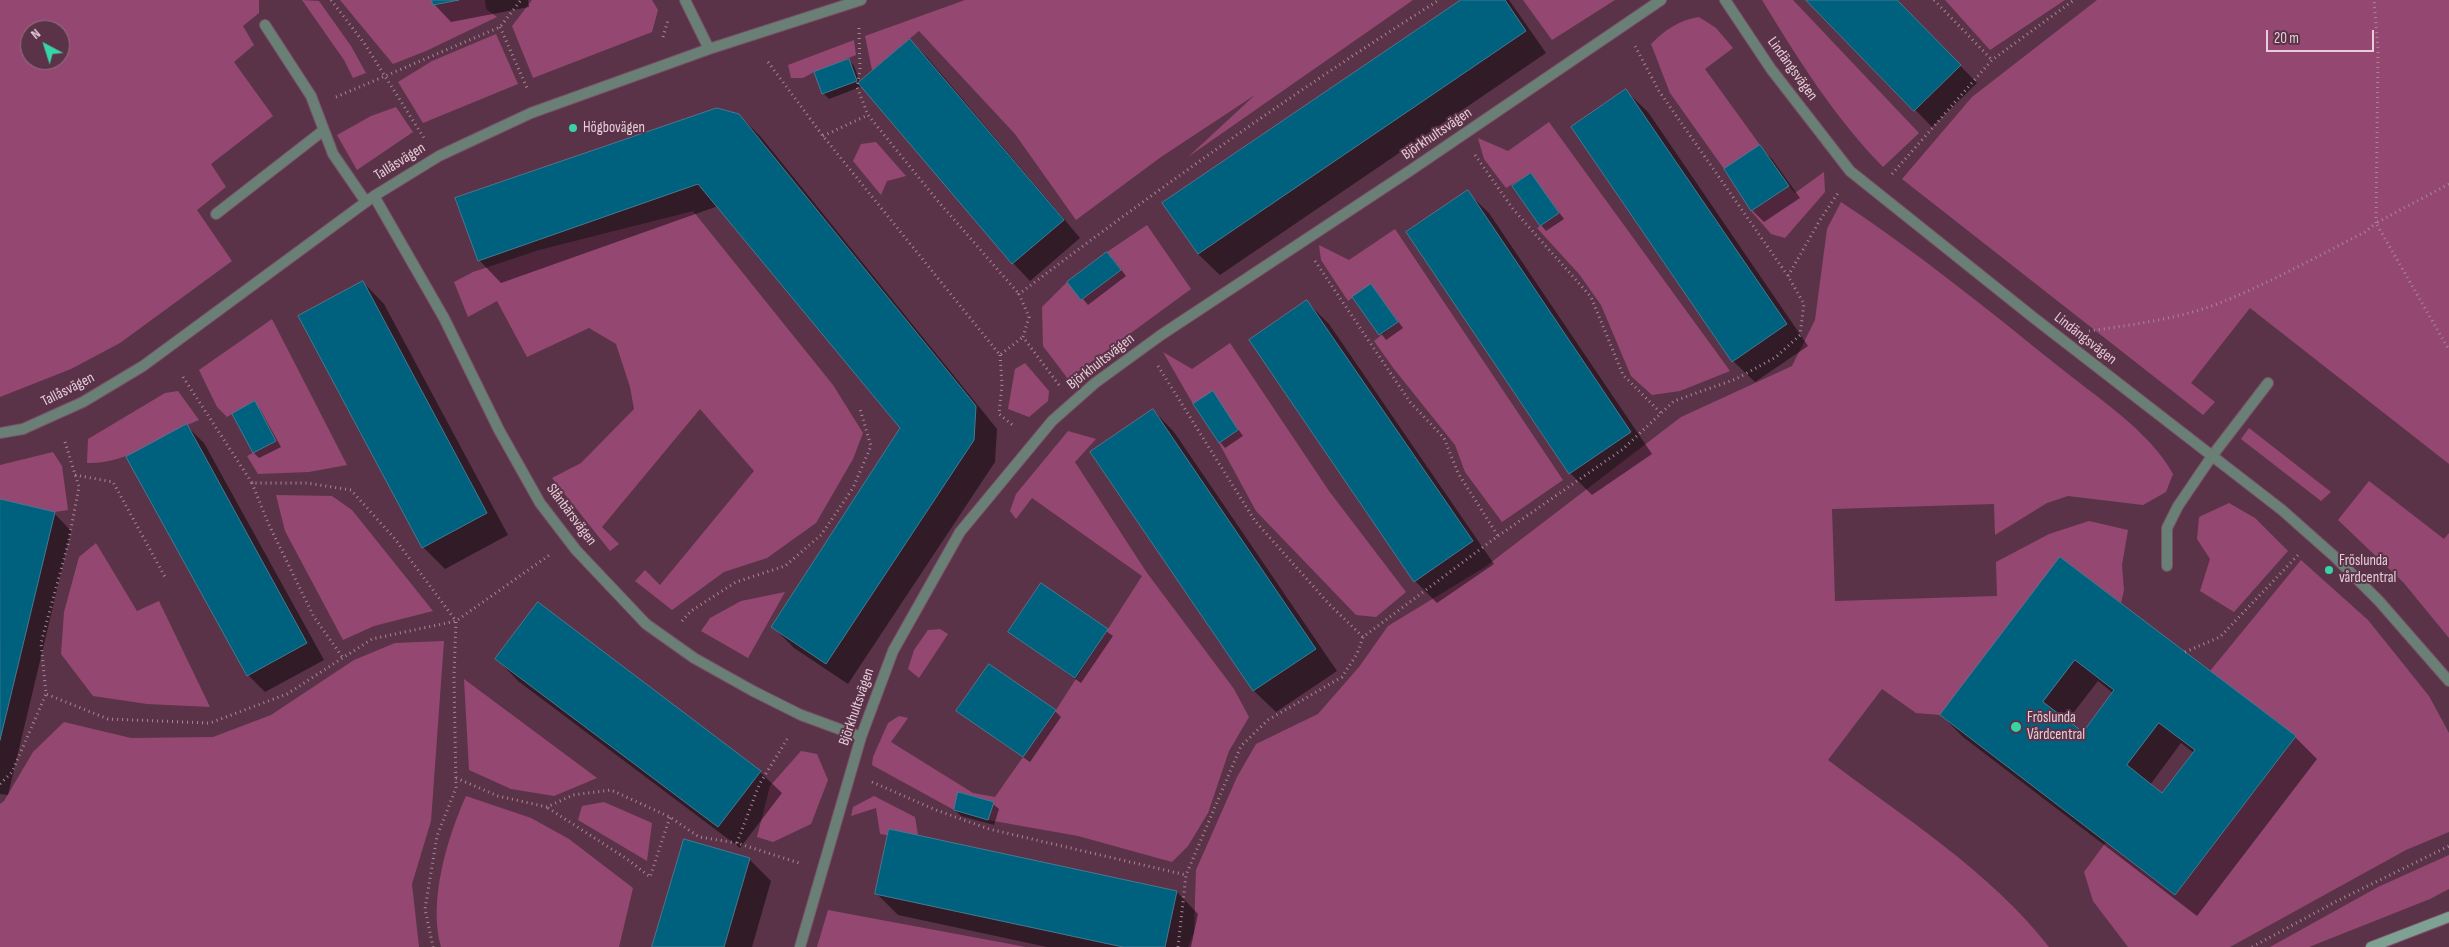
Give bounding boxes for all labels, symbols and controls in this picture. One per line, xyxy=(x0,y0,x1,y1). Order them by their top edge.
north arrow xyxy=(20,20,70,70)
scale bar xyxy=(2269,20,2376,52)
text: N xyxy=(27,25,44,43)
text: 20 m xyxy=(2274,29,2299,48)
street label: Lindängsvägen xyxy=(1763,34,1821,104)
street label: Björkhultsvägen xyxy=(1399,104,1475,164)
place label: Högbovägen xyxy=(583,119,645,137)
marker: Högbovägen xyxy=(567,122,579,134)
street label: Tallåsvägen xyxy=(371,139,429,185)
street label: Lindängsvägen xyxy=(2050,309,2120,369)
street label: Björkhultsvägen xyxy=(1064,330,1138,394)
street label: Tallåsvägen xyxy=(38,369,98,411)
street label: Slånbärsvägen xyxy=(542,481,600,549)
place label: Fröslunda vårdcentral xyxy=(2339,552,2396,587)
marker: Fröslunda vårdcentral xyxy=(2323,564,2335,576)
street label: Björkhultsvägen xyxy=(835,666,879,748)
place label: Fröslunda Vårdcentral xyxy=(2027,709,2085,744)
marker: Fröslunda Vårdcentral xyxy=(2009,720,2023,734)

